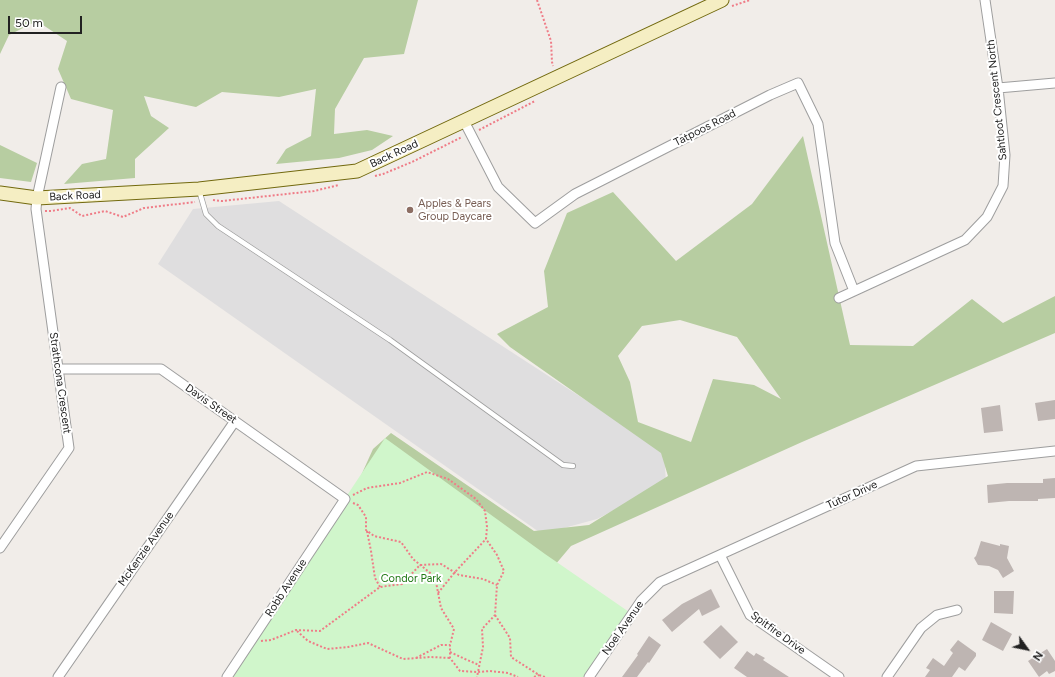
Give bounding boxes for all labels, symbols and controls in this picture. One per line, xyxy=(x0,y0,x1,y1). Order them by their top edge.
scale bar xyxy=(10,8,84,34)
text: 50 m xyxy=(15,16,43,30)
street label: Sahtloot Crescent North xyxy=(984,39,1010,161)
street label: Tatpoos Road xyxy=(672,107,738,149)
street label: Back Road xyxy=(368,137,420,171)
street label: Back Road xyxy=(49,188,101,204)
place label: Apples & Pears Group Daycare xyxy=(418,197,492,223)
marker: Apples & Pears Group Daycare xyxy=(405,205,415,215)
street label: Strathcona Crescent xyxy=(46,331,74,435)
street label: Davis Street xyxy=(183,381,239,427)
street label: Tutor Drive xyxy=(825,478,879,512)
street label: McKenzie Avenue xyxy=(115,509,177,589)
street label: Robb Avenue xyxy=(262,557,310,619)
park label: Condor Park xyxy=(381,572,441,586)
street label: Noel Avenue xyxy=(599,598,647,658)
street label: Spitfire Drive xyxy=(748,609,808,657)
north arrow xyxy=(1007,629,1047,669)
text: N xyxy=(1030,649,1045,663)

